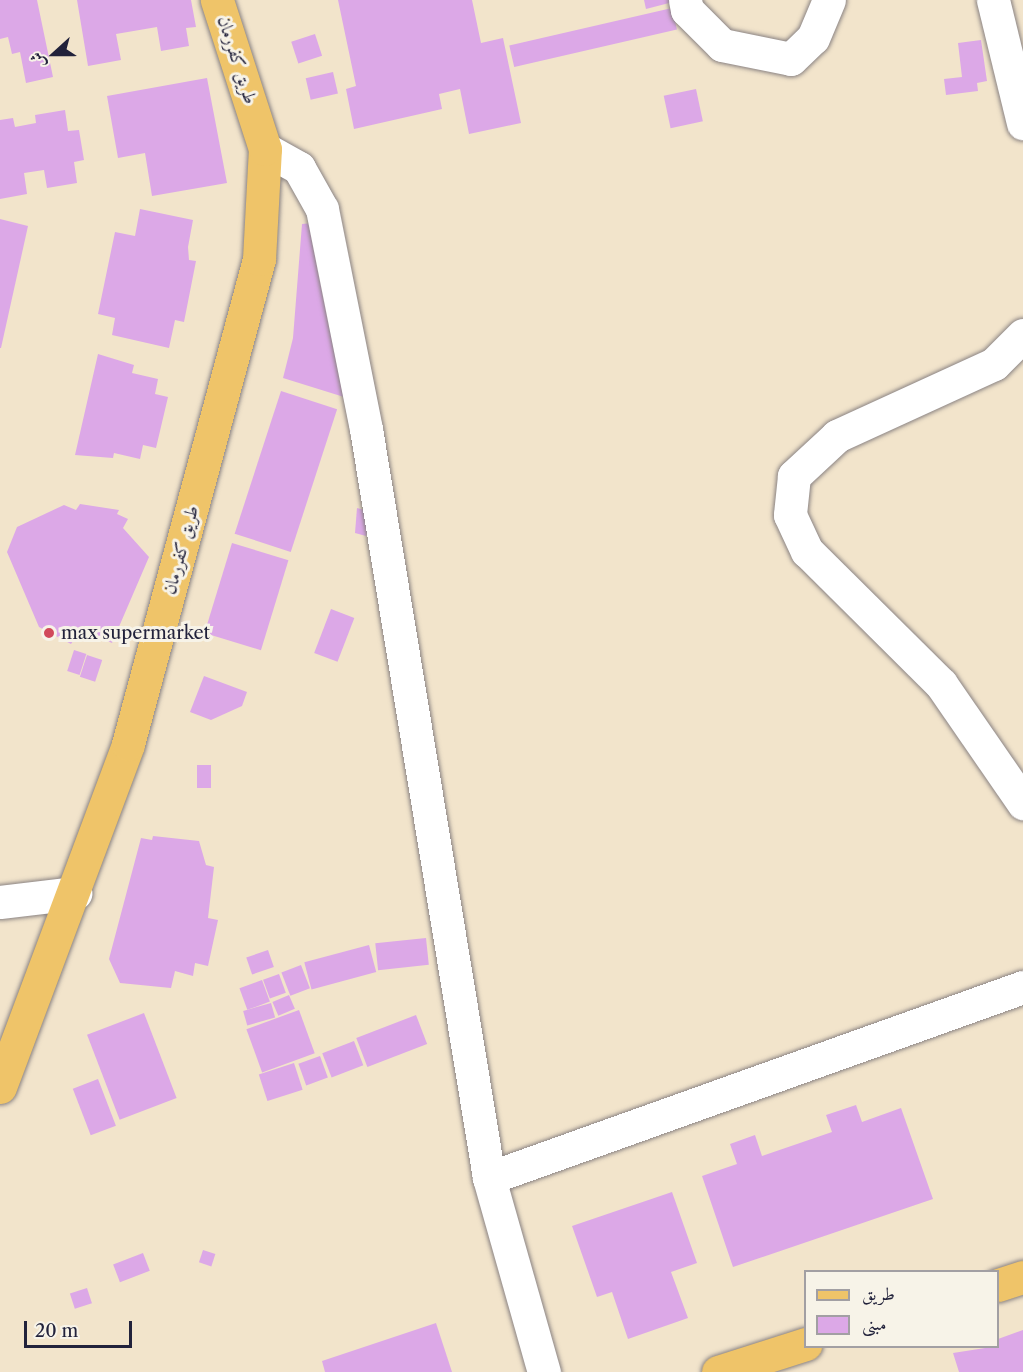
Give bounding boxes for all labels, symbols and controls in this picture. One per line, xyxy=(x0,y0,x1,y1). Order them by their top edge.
street label: طريق كفررمان xyxy=(213,13,261,107)
north arrow xyxy=(24,24,84,84)
text: ش xyxy=(25,49,49,71)
street label: طريق كفررمان xyxy=(159,503,203,597)
place label: max supermarket xyxy=(61,622,210,644)
marker: max supermarket xyxy=(42,626,56,640)
legend xyxy=(804,1270,999,1348)
text: طريق xyxy=(862,1283,895,1305)
scale bar xyxy=(27,1309,135,1347)
text: مبنى xyxy=(862,1313,887,1335)
text: 20 m xyxy=(35,1320,78,1342)

